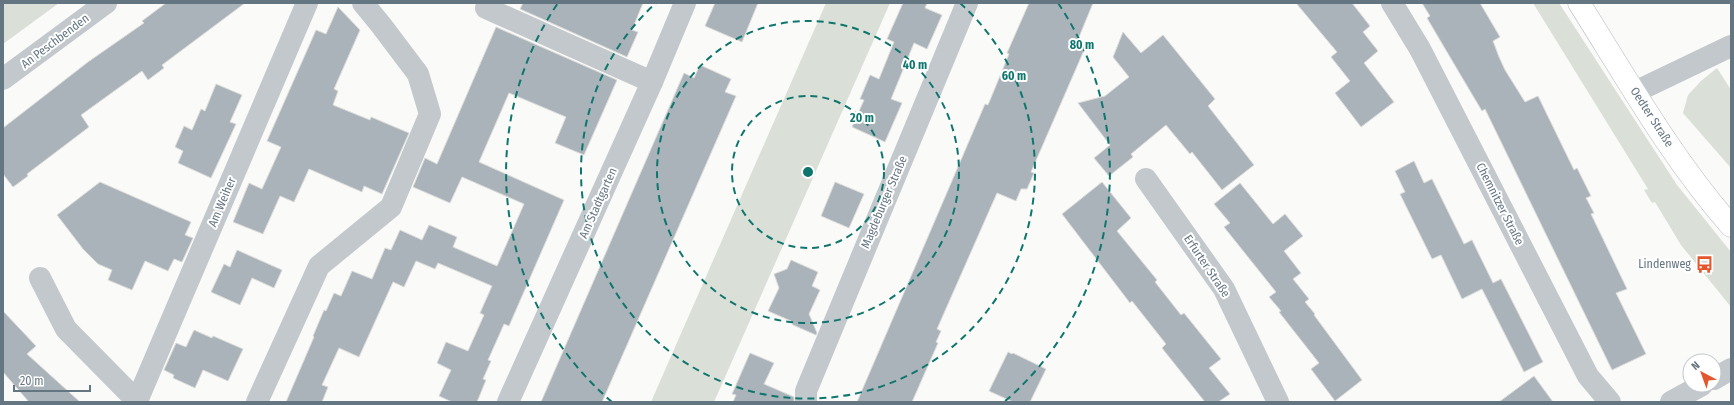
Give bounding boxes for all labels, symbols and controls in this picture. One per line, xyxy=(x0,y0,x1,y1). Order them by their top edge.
street label: An Peschbenden xyxy=(18,11,92,71)
text: 80 m xyxy=(1070,38,1094,52)
text: 40 m xyxy=(903,58,927,72)
text: 60 m xyxy=(1002,69,1026,83)
street label: Oedter Straße xyxy=(1627,84,1677,150)
text: 20 m xyxy=(849,111,874,125)
street label: Magdeburger Straße xyxy=(858,154,910,250)
street label: Chemnitzer Straße xyxy=(1473,161,1527,247)
centre of rings xyxy=(801,165,815,179)
street label: Am Stadtgarten xyxy=(576,166,620,240)
street label: Am Weiher xyxy=(205,174,239,229)
street label: Erfurter Straße xyxy=(1181,232,1233,300)
bus stop icon: Lindenweg xyxy=(1694,254,1714,274)
place label: Lindenweg xyxy=(1638,257,1691,271)
north arrow xyxy=(1682,353,1722,393)
text: N xyxy=(1689,359,1703,373)
scale bar xyxy=(14,367,90,393)
text: 20 m xyxy=(20,374,44,388)

